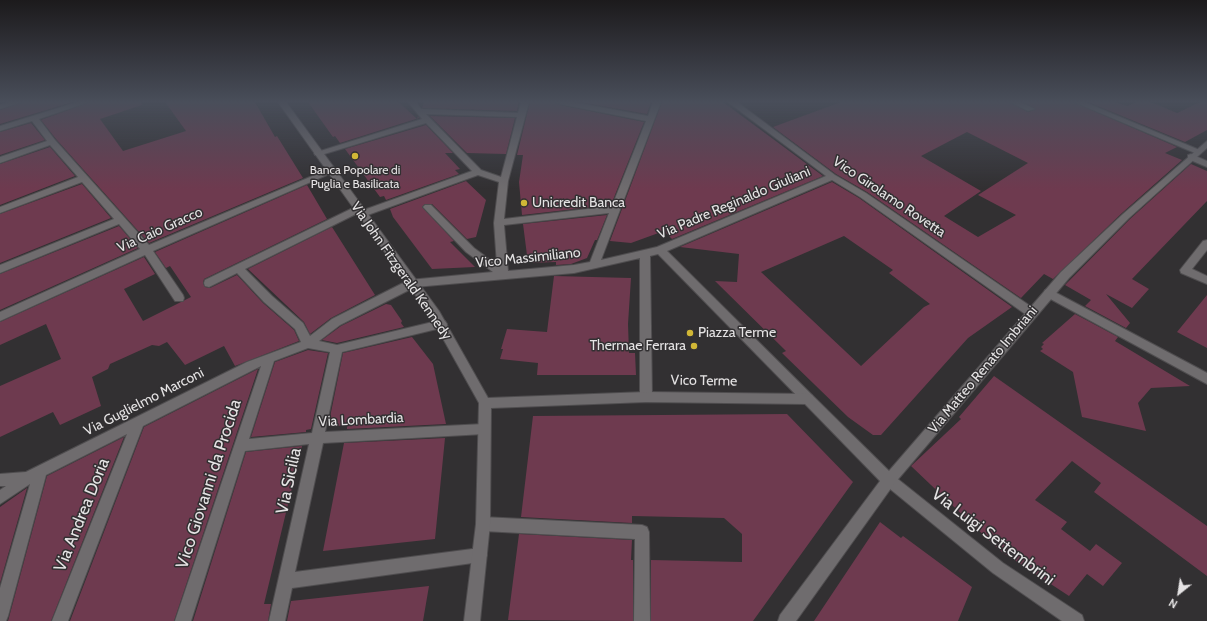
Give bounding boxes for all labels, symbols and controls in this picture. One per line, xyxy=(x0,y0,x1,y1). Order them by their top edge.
marker: Banca Popolare di Puglia e Basilicata xyxy=(350,151,360,161)
street label: Vico Girolamo Rovetta xyxy=(829,153,949,241)
place label: Banca Popolare di Puglia e Basilicata xyxy=(310,163,400,191)
street label: Via Padre Reginaldo Giuliani xyxy=(655,163,813,243)
place label: Unicredit Banca xyxy=(532,195,625,211)
marker: Unicredit Banca xyxy=(519,198,529,208)
street label: Via John Fitzgerald Kennedy xyxy=(347,199,455,343)
street label: Via Caio Gracco xyxy=(115,204,205,256)
street label: Vico Massimiliano xyxy=(475,244,581,272)
street label: Via Matteo Renato Imbriani xyxy=(925,303,1041,437)
place label: Piazza Terme xyxy=(698,325,776,341)
marker: Piazza Terme xyxy=(685,328,695,338)
place label: Thermae Ferrara xyxy=(590,338,686,354)
marker: Thermae Ferrara xyxy=(689,341,699,351)
street label: Via Guglielmo Marconi xyxy=(81,364,207,440)
street label: Vico Terme xyxy=(671,372,737,390)
street label: Vico Giovanni da Procida xyxy=(172,397,246,571)
street label: Via Lombardia xyxy=(318,409,404,431)
street label: Via Sicilia xyxy=(272,446,306,516)
street label: Via Andrea Doria xyxy=(50,455,114,575)
street label: Via Luigi Settembrini xyxy=(927,484,1059,590)
north arrow xyxy=(1159,573,1199,613)
text: N xyxy=(1166,595,1180,611)

